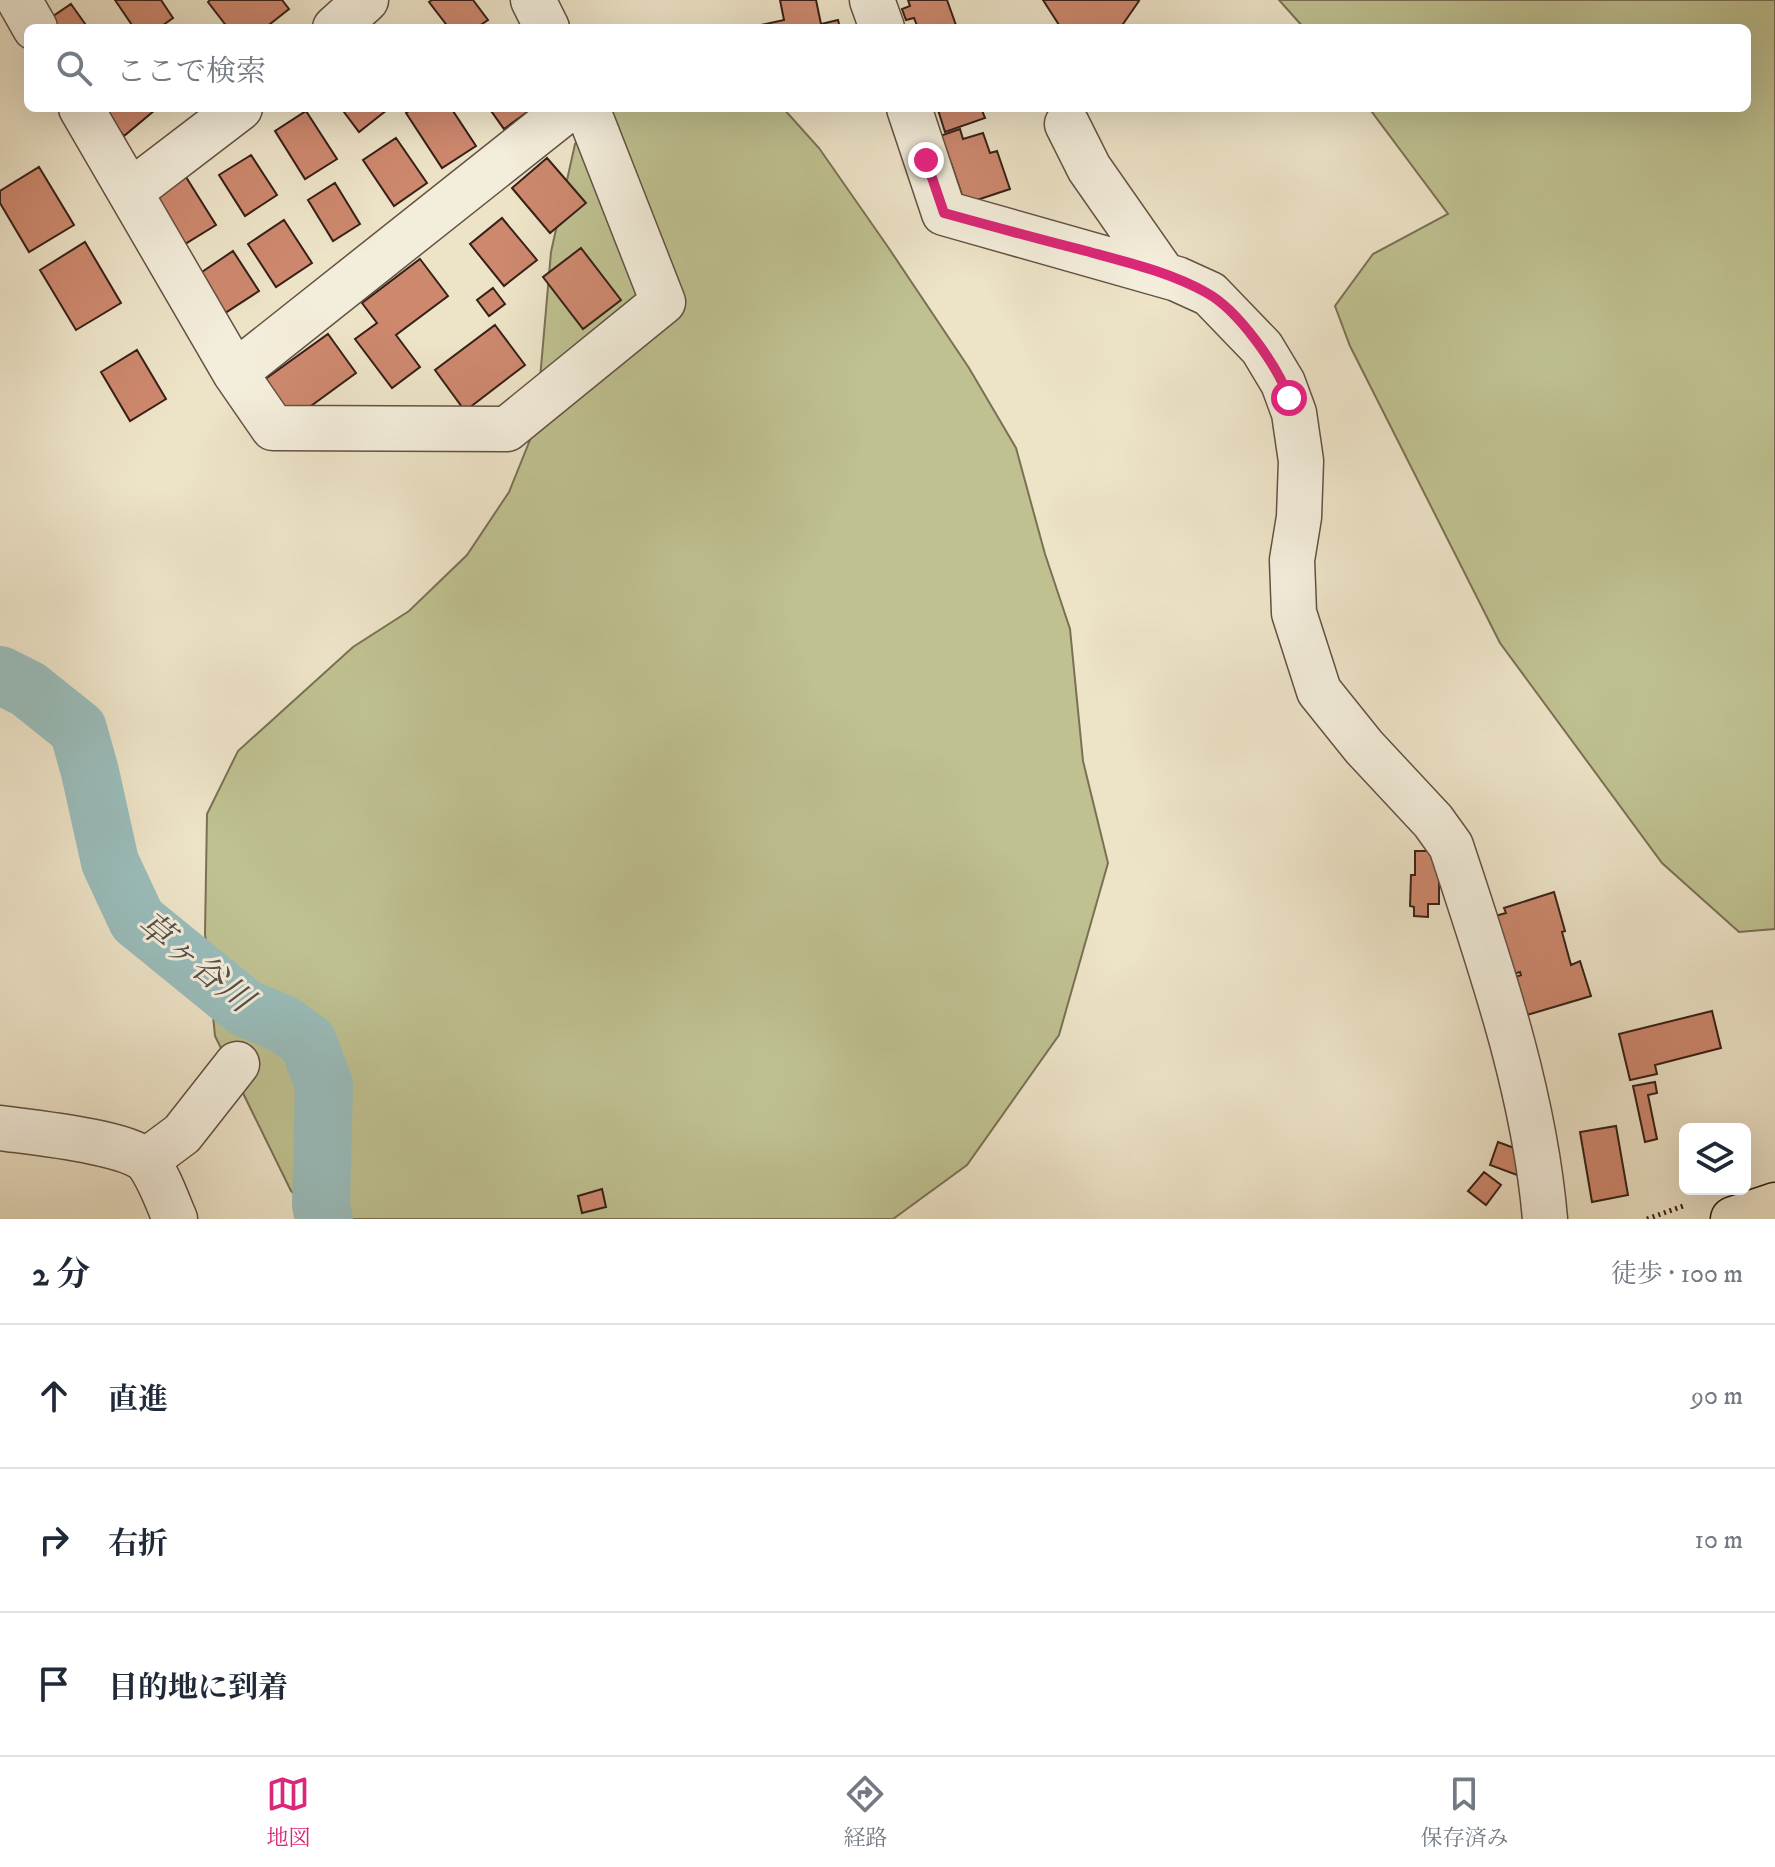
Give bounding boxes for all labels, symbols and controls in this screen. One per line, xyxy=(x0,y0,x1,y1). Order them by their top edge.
search box xyxy=(24,24,1751,112)
icon: search xyxy=(52,46,96,90)
text: ここで検索 xyxy=(116,54,266,91)
route end xyxy=(908,142,944,178)
route start xyxy=(1271,380,1307,416)
water label: 草ヶ谷川 xyxy=(129,903,264,1024)
map controls xyxy=(1679,1123,1751,1195)
button: layers xyxy=(1679,1123,1751,1195)
text: 2 分 xyxy=(32,1254,90,1296)
text: 徒歩 · 100 m xyxy=(1611,1258,1743,1291)
icon: ahead xyxy=(32,1374,76,1418)
text: 90 m xyxy=(1691,1380,1743,1413)
text: 直進 xyxy=(108,1382,168,1419)
icon: right xyxy=(32,1518,76,1562)
text: 10 m xyxy=(1694,1524,1743,1557)
text: 右折 xyxy=(108,1526,168,1563)
icon: arrive xyxy=(32,1662,76,1706)
text: 目的地に到着 xyxy=(108,1670,288,1707)
tab: 地図 xyxy=(266,1772,311,1852)
tab: 経路 xyxy=(843,1772,888,1852)
tab: 保存済み xyxy=(1420,1772,1509,1852)

